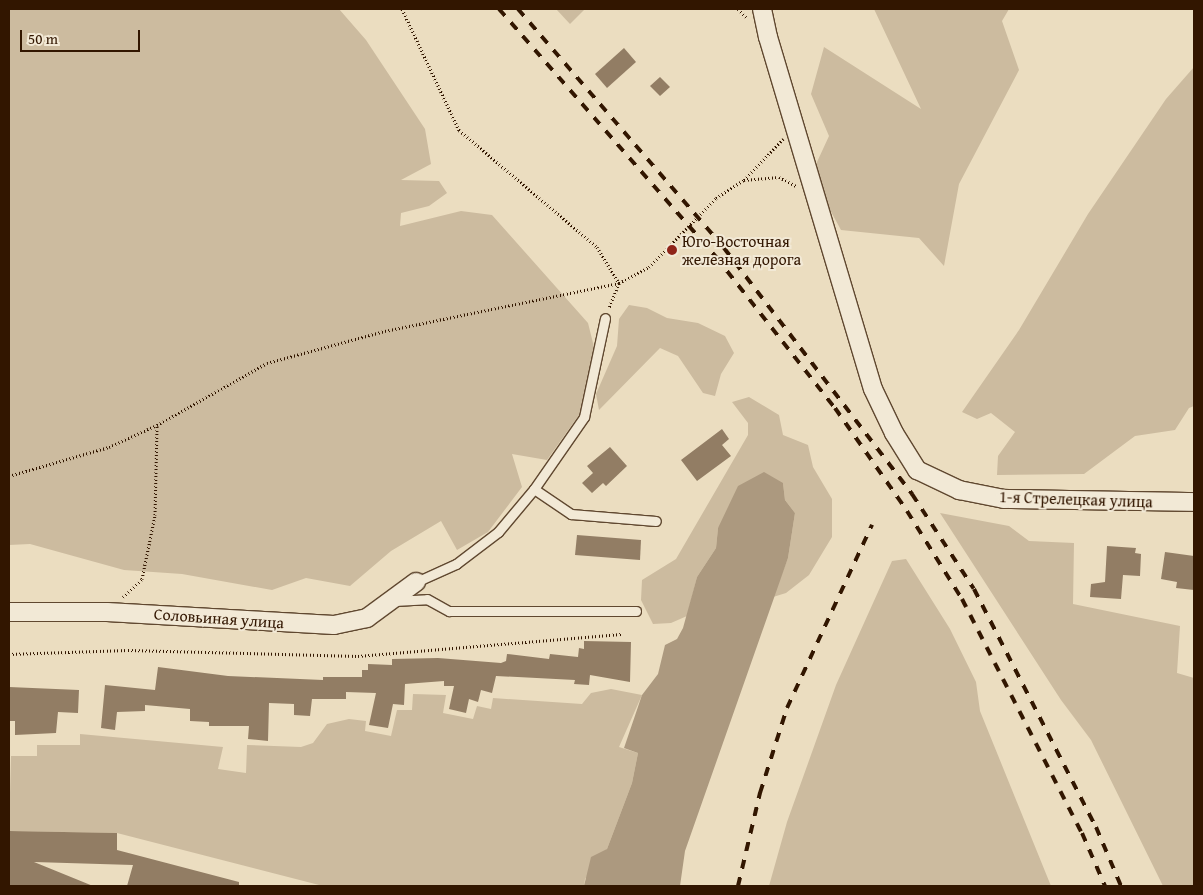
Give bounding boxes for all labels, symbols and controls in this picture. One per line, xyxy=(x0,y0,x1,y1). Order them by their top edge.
scale bar xyxy=(22,20,142,52)
text: 50 m xyxy=(28,28,58,49)
place label: Юго-Восточная железная дорога xyxy=(682,231,801,269)
marker: Юго-Восточная железная дорога xyxy=(666,244,678,256)
street label: 1-я Стрелецкая улица xyxy=(999,487,1153,511)
street label: Соловьиная улица xyxy=(153,604,285,632)

